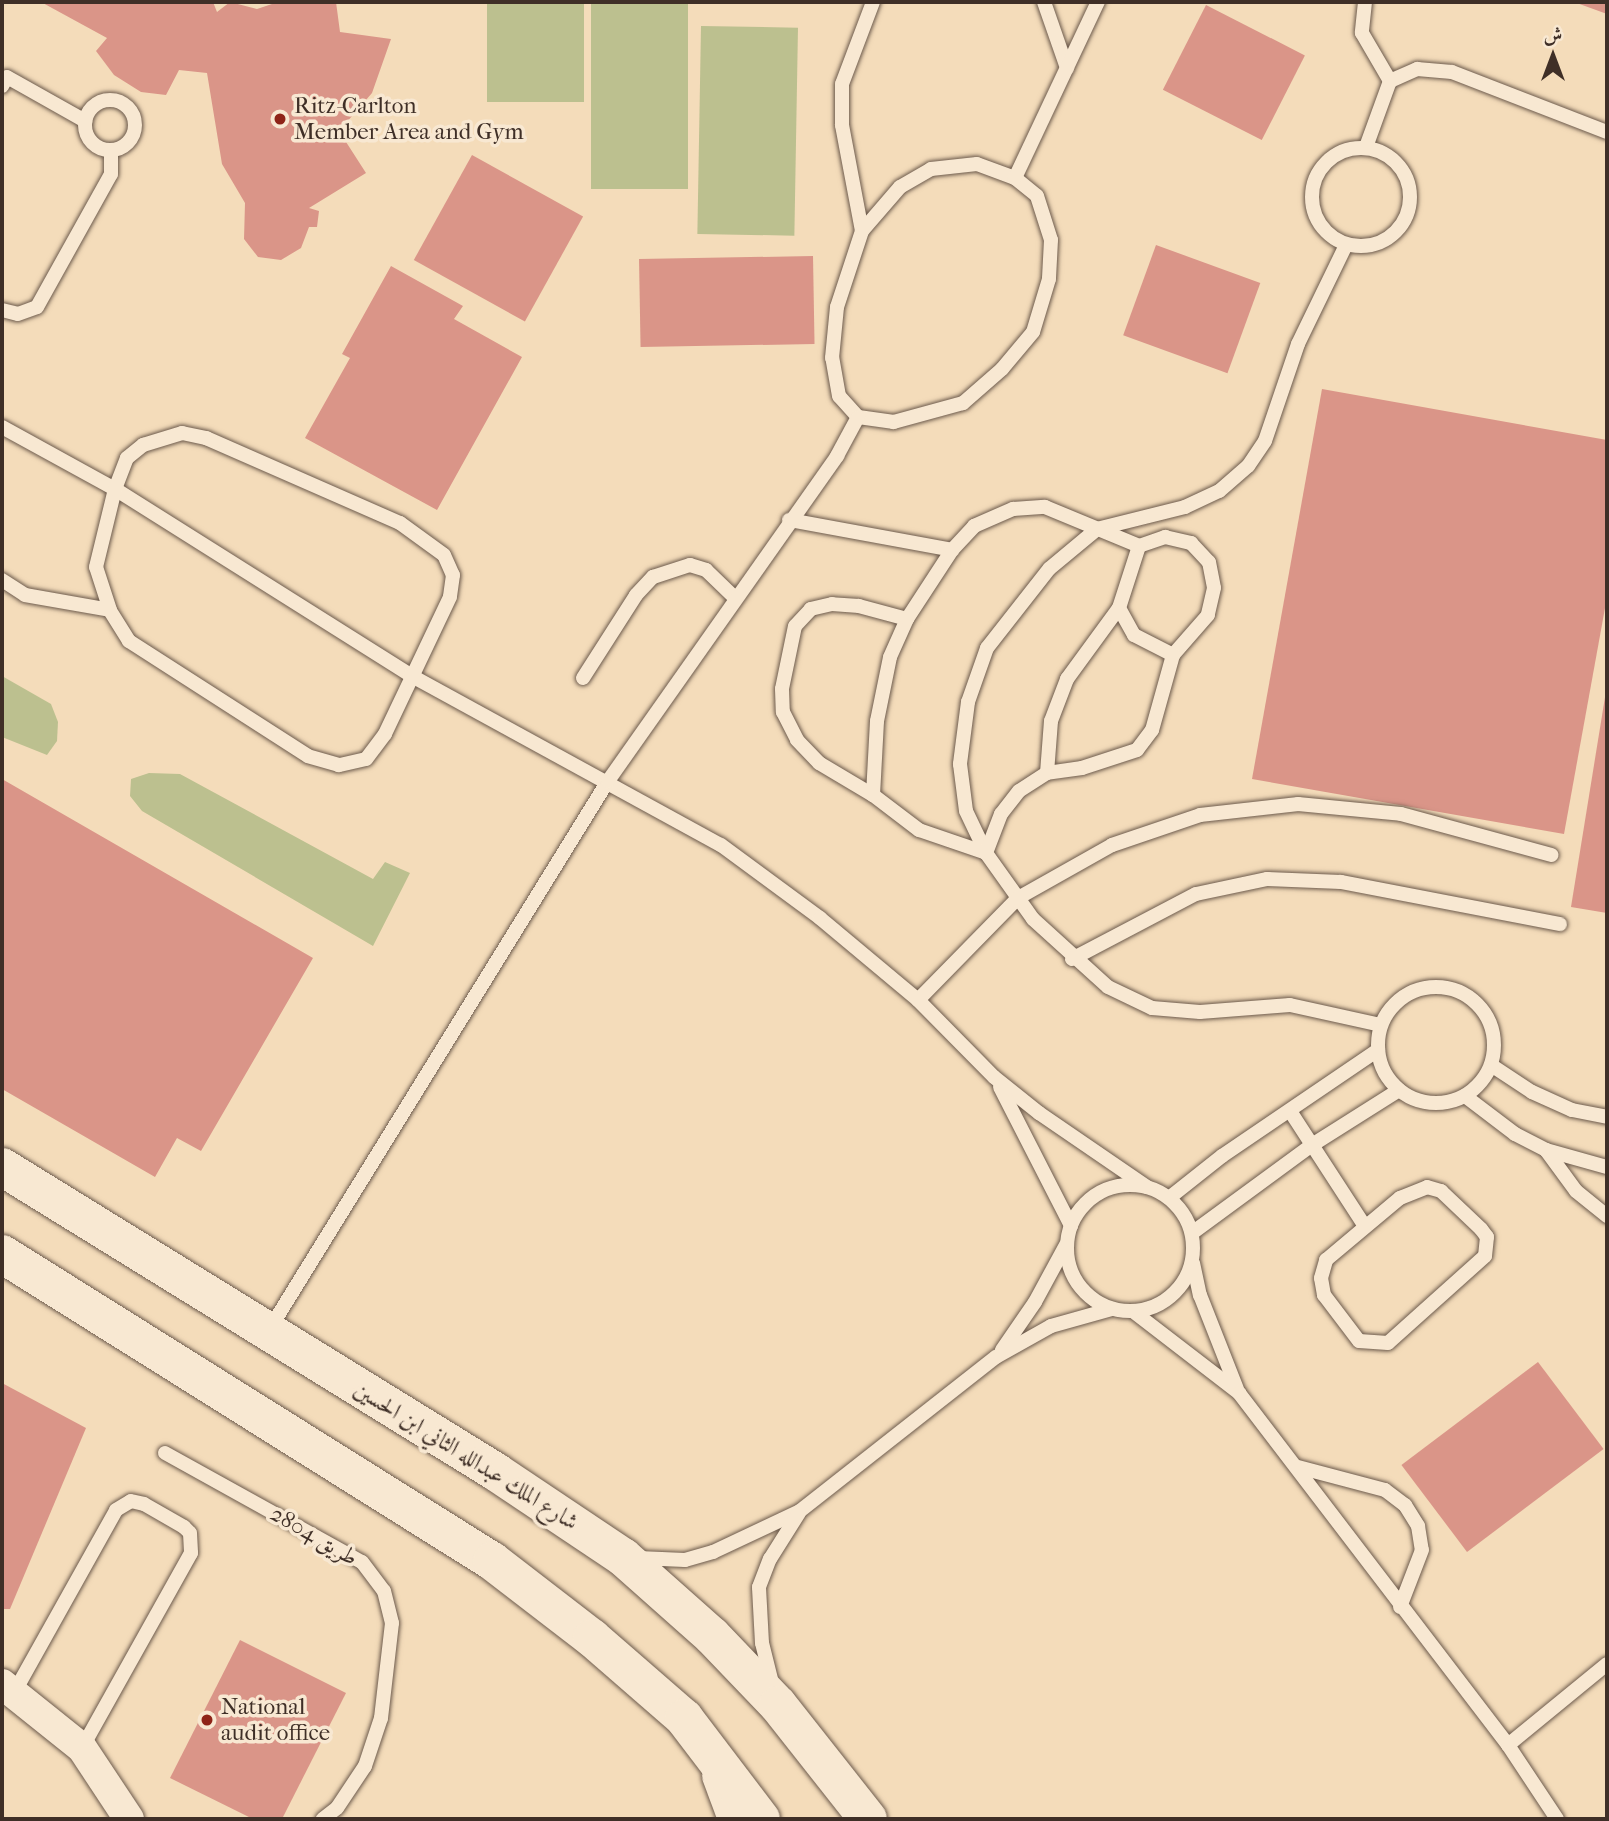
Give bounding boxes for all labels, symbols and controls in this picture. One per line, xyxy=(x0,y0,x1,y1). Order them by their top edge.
north arrow xyxy=(1518,21,1588,91)
text: ش xyxy=(1544,24,1562,46)
place label: Ritz-Carlton Member Area and Gym xyxy=(294,92,524,146)
marker: Ritz-Carlton Member Area and Gym xyxy=(272,111,288,127)
street label: شارع الملك عبدالله الثاني ابن الحسين xyxy=(349,1376,583,1536)
street label: طريق 2804 xyxy=(265,1500,363,1572)
place label: National audit office xyxy=(221,1693,330,1747)
marker: National audit office xyxy=(199,1712,215,1728)

